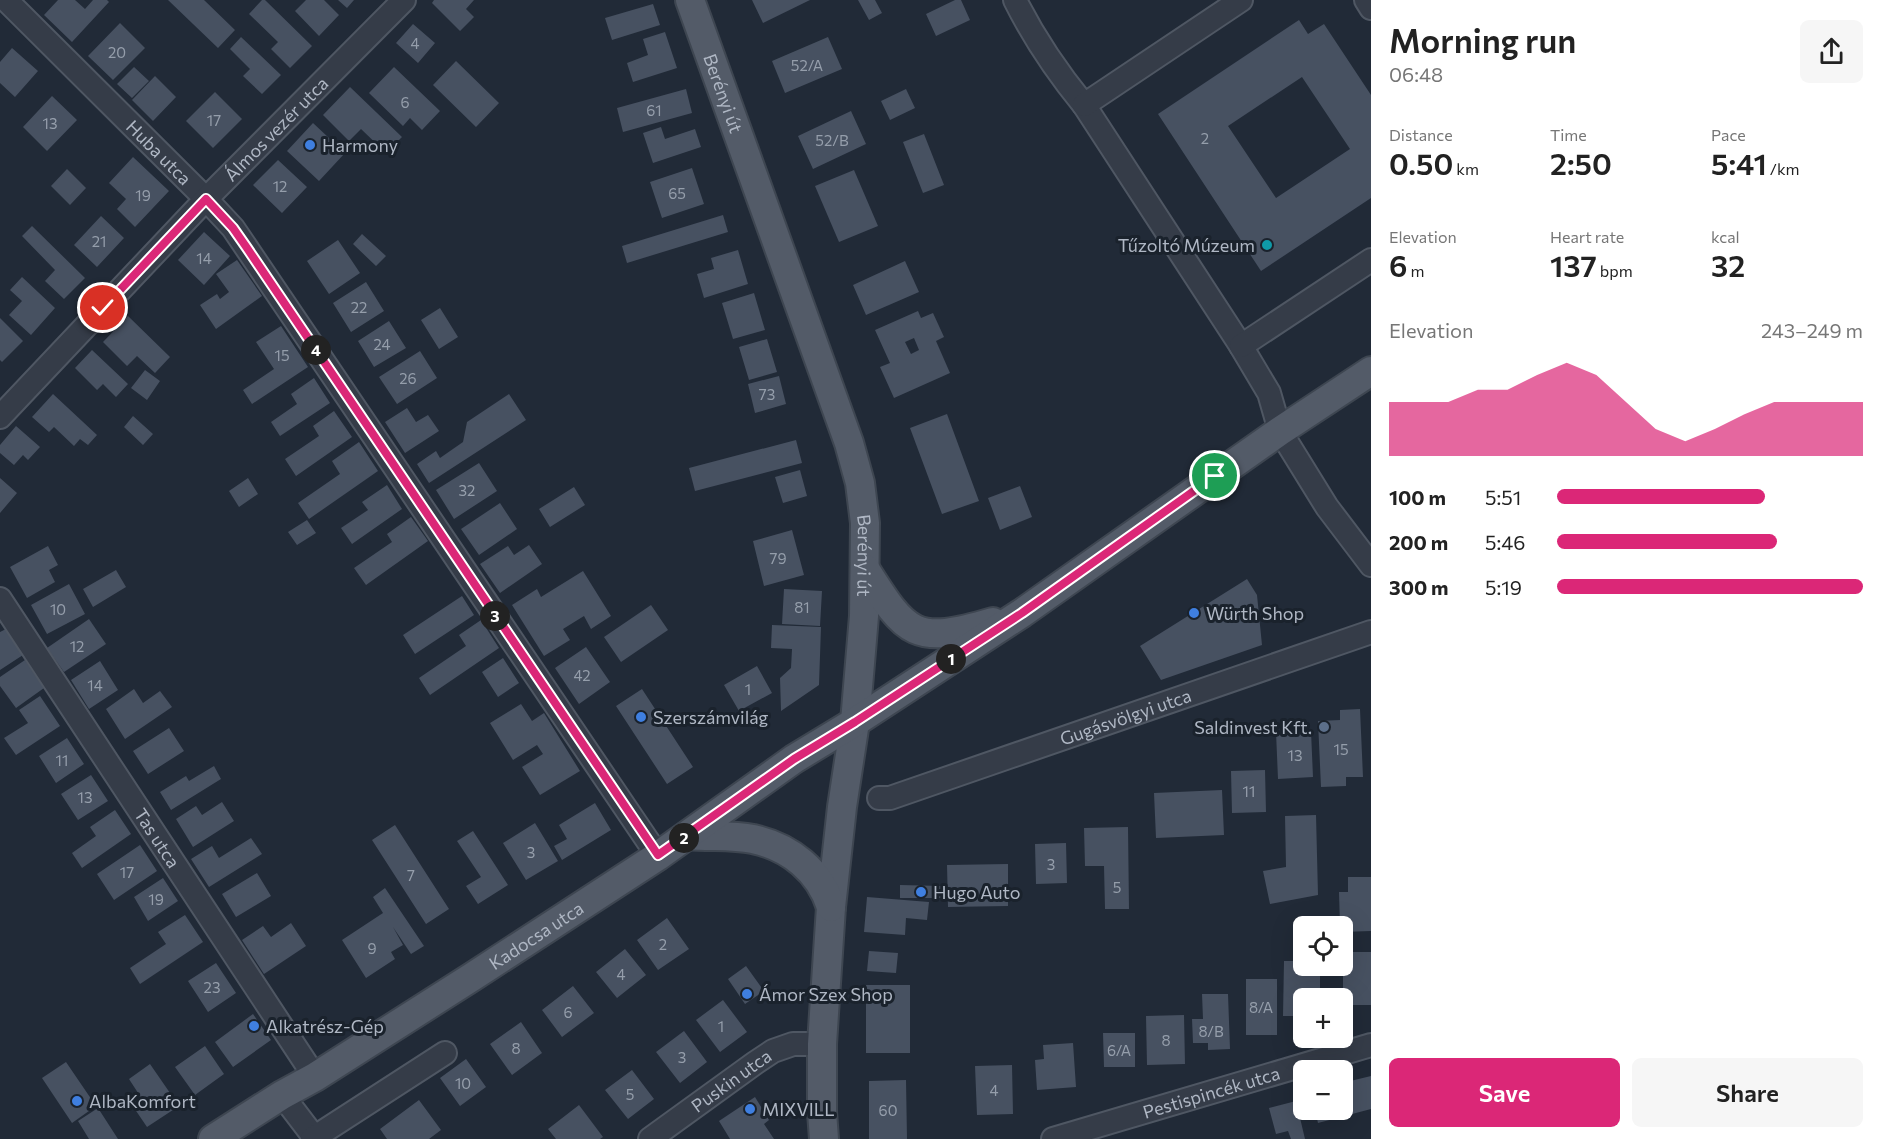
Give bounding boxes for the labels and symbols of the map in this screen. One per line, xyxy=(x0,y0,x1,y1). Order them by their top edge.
house number: 4 xyxy=(411,34,420,52)
house number: 20 xyxy=(108,43,126,61)
street label: Berényi út xyxy=(699,51,748,136)
house number: 52/A xyxy=(791,56,823,74)
street label: Álmos vezér utca xyxy=(219,72,332,185)
house number: 6 xyxy=(400,93,410,111)
house number: 61 xyxy=(646,101,662,119)
house number: 17 xyxy=(207,111,221,129)
house number: 13 xyxy=(43,114,57,132)
street label: Huba utca xyxy=(122,115,196,189)
house number: 2 xyxy=(1201,129,1209,147)
house number: 52/B xyxy=(815,131,849,149)
place label: Harmony xyxy=(322,134,398,156)
marker: Harmony xyxy=(303,138,317,152)
house number: 12 xyxy=(273,177,287,195)
house number: 65 xyxy=(668,184,686,202)
house number: 19 xyxy=(135,186,151,204)
house number: 21 xyxy=(92,232,106,250)
place label: Tűzoltó Múzeum xyxy=(1118,234,1255,256)
marker: Tűzoltó Múzeum xyxy=(1260,238,1274,252)
house number: 14 xyxy=(196,249,212,267)
pin xyxy=(77,282,128,333)
house number: 22 xyxy=(351,298,367,316)
pin: 4 xyxy=(301,335,331,365)
house number: 24 xyxy=(373,335,391,353)
house number: 15 xyxy=(274,346,290,364)
house number: 26 xyxy=(399,369,417,387)
house number: 73 xyxy=(759,385,775,403)
pin xyxy=(1189,450,1240,501)
house number: 32 xyxy=(459,481,475,499)
street label: Berényi út xyxy=(853,513,876,597)
house number: 79 xyxy=(770,549,786,567)
house number: 81 xyxy=(794,598,810,616)
house number: 10 xyxy=(50,600,66,618)
pin: 3 xyxy=(480,601,510,631)
place label: Würth Shop xyxy=(1206,602,1304,624)
marker: Würth Shop xyxy=(1187,606,1201,620)
house number: 12 xyxy=(70,637,84,655)
pin: 1 xyxy=(936,644,966,674)
house number: 42 xyxy=(573,666,591,684)
house number: 14 xyxy=(87,676,103,694)
house number: 1 xyxy=(745,680,751,698)
street label: Gugásvölgyi utca xyxy=(1057,684,1194,750)
place label: Szerszámvilág xyxy=(653,706,769,728)
marker: Szerszámvilág xyxy=(634,710,648,724)
place label: Saldinvest Kft. xyxy=(1194,716,1312,738)
marker: Saldinvest Kft. xyxy=(1317,720,1331,734)
house number: 15 xyxy=(1333,740,1349,758)
house number: 13 xyxy=(1288,746,1302,764)
house number: 11 xyxy=(56,751,68,769)
house number: 11 xyxy=(1243,782,1255,800)
house number: 13 xyxy=(78,788,92,806)
street label: Tas utca xyxy=(130,804,185,872)
pin: 2 xyxy=(669,823,699,853)
house number: 3 xyxy=(527,843,535,861)
house number: 3 xyxy=(1047,855,1055,873)
house number: 17 xyxy=(120,863,134,881)
house number: 7 xyxy=(407,866,415,884)
house number: 5 xyxy=(1113,878,1121,896)
place label: Hugo Auto xyxy=(933,881,1021,903)
marker: Hugo Auto xyxy=(914,885,928,899)
house number: 19 xyxy=(148,890,164,908)
street label: Kadocsa utca xyxy=(485,897,587,974)
house number: 2 xyxy=(659,935,667,953)
house number: 9 xyxy=(367,939,377,957)
house number: 4 xyxy=(617,965,626,983)
house number: 23 xyxy=(204,978,220,996)
place label: Ámor Szex Shop xyxy=(759,983,893,1005)
marker: Ámor Szex Shop xyxy=(740,987,754,1001)
house number: 8/A xyxy=(1249,998,1273,1016)
house number: 6 xyxy=(563,1003,573,1021)
place label: Alkatrész-Gép xyxy=(266,1015,384,1037)
house number: 1 xyxy=(718,1017,724,1035)
marker: Alkatrész-Gép xyxy=(247,1019,261,1033)
house number: 8/B xyxy=(1198,1022,1224,1040)
house number: 8 xyxy=(1161,1031,1171,1049)
house number: 8 xyxy=(511,1039,521,1057)
house number: 6/A xyxy=(1107,1041,1131,1059)
street label: Puskin utca xyxy=(687,1044,775,1117)
house number: 3 xyxy=(678,1048,686,1066)
street label: Pestispincék utca xyxy=(1140,1062,1282,1123)
house number: 10 xyxy=(455,1074,471,1092)
house number: 4 xyxy=(990,1081,999,1099)
house number: 5 xyxy=(626,1085,634,1103)
place label: AlbaKomfort xyxy=(89,1090,196,1112)
marker: AlbaKomfort xyxy=(70,1094,84,1108)
place label: MIXVILL xyxy=(762,1098,834,1120)
house number: 60 xyxy=(879,1101,897,1119)
marker: MIXVILL xyxy=(743,1102,757,1116)

